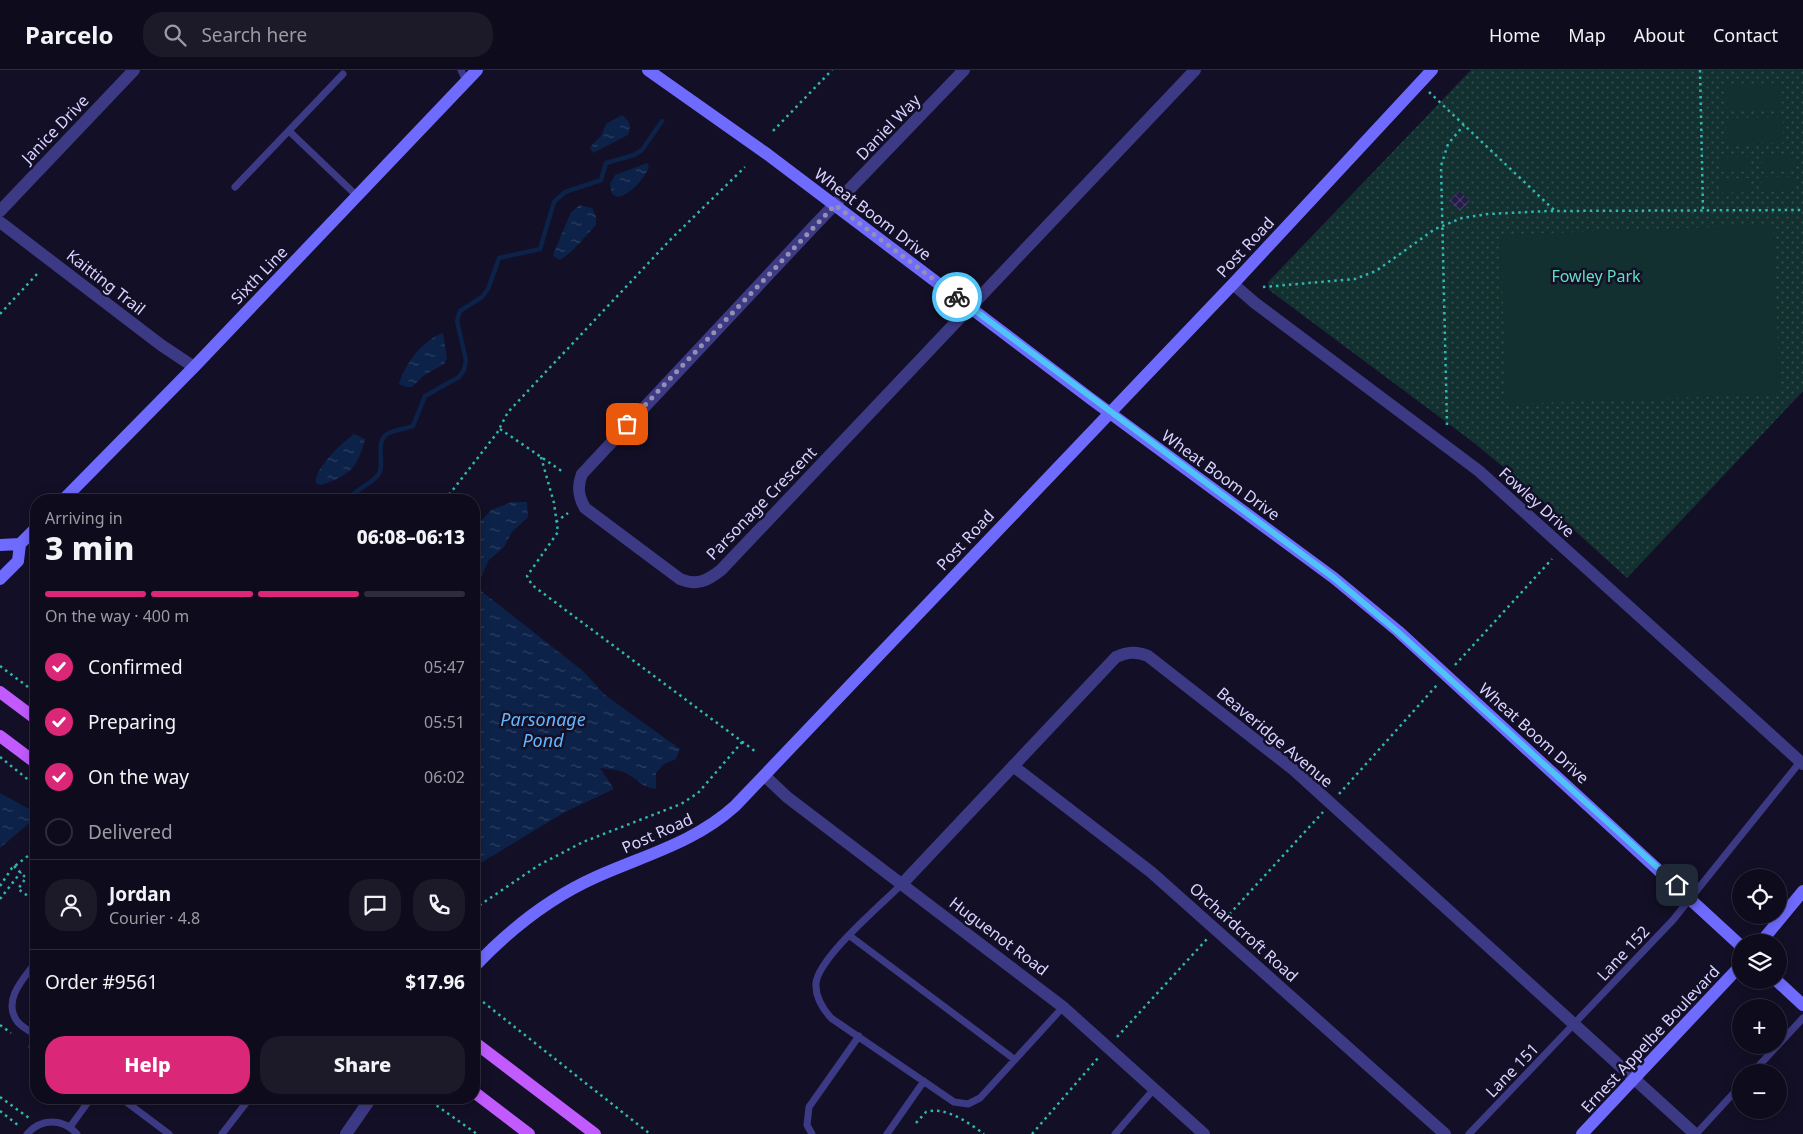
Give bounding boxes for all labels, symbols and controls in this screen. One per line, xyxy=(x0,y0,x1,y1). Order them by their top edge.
search box xyxy=(143,12,493,57)
text: Parcelo xyxy=(25,18,113,51)
icon: search xyxy=(161,21,189,49)
text: Search here xyxy=(201,22,307,48)
text: Home xyxy=(1489,23,1540,47)
text: Map xyxy=(1568,23,1606,47)
text: About xyxy=(1634,23,1685,47)
text: Contact xyxy=(1713,23,1778,47)
street label: Daniel Way xyxy=(851,89,926,165)
street label: Janice Drive xyxy=(15,90,93,170)
street label: Wheat Boom Drive xyxy=(810,163,936,265)
street label: Post Road xyxy=(1211,212,1279,282)
street label: Sixth Line xyxy=(226,241,292,309)
street label: Kaitting Trail xyxy=(62,244,150,320)
park label: Fowley Park xyxy=(1551,265,1641,287)
courier xyxy=(932,272,982,322)
icon: bike xyxy=(943,283,971,311)
pin xyxy=(606,403,648,445)
icon: bag xyxy=(613,410,641,438)
street label: Wheat Boom Drive xyxy=(1157,425,1285,525)
street label: Parsonage Crescent xyxy=(701,441,821,565)
street label: Fowley Drive xyxy=(1494,462,1580,542)
street label: Post Road xyxy=(931,505,999,575)
text: Arriving in xyxy=(45,507,123,529)
text: 06:08–06:13 xyxy=(357,524,465,550)
text: 3 min xyxy=(45,526,134,569)
text: On the way · 400 m xyxy=(45,605,189,627)
icon: check xyxy=(45,653,73,681)
text: Confirmed xyxy=(88,654,183,680)
text: 05:47 xyxy=(424,656,465,678)
street label: Wheat Boom Drive xyxy=(1474,678,1594,788)
street label: Beaveridge Avenue xyxy=(1212,682,1338,792)
water label: Parsonage Pond xyxy=(500,707,586,752)
icon: check xyxy=(45,708,73,736)
text: Preparing xyxy=(88,709,176,735)
text: 05:51 xyxy=(424,711,465,733)
icon: check xyxy=(45,763,73,791)
text: On the way xyxy=(88,764,189,790)
text: 06:02 xyxy=(424,766,465,788)
street label: Post Road xyxy=(618,808,696,858)
text: Delivered xyxy=(88,819,173,845)
pin xyxy=(1656,864,1698,906)
map controls xyxy=(1732,869,1787,1119)
button: locate xyxy=(1732,869,1787,924)
icon: home xyxy=(1663,871,1691,899)
street label: Orchardcroft Road xyxy=(1185,877,1303,987)
button: person xyxy=(45,879,97,931)
button: chat xyxy=(349,879,401,931)
button: phone xyxy=(413,879,465,931)
text: Jordan xyxy=(109,881,171,907)
street label: Huguenot Road xyxy=(945,892,1053,980)
text: Courier · 4.8 xyxy=(109,907,200,929)
street label: Lane 152 xyxy=(1592,921,1654,985)
button: layers xyxy=(1732,934,1787,989)
street label: Ernest Appelbe Boulevard xyxy=(1576,961,1724,1117)
text: Order #9561 xyxy=(45,969,158,995)
text: $17.96 xyxy=(405,969,465,995)
button: + xyxy=(1732,999,1787,1054)
button: Help xyxy=(45,1036,250,1094)
button: Share xyxy=(260,1036,465,1094)
street label: Lane 151 xyxy=(1481,1038,1543,1102)
button: − xyxy=(1732,1064,1787,1119)

